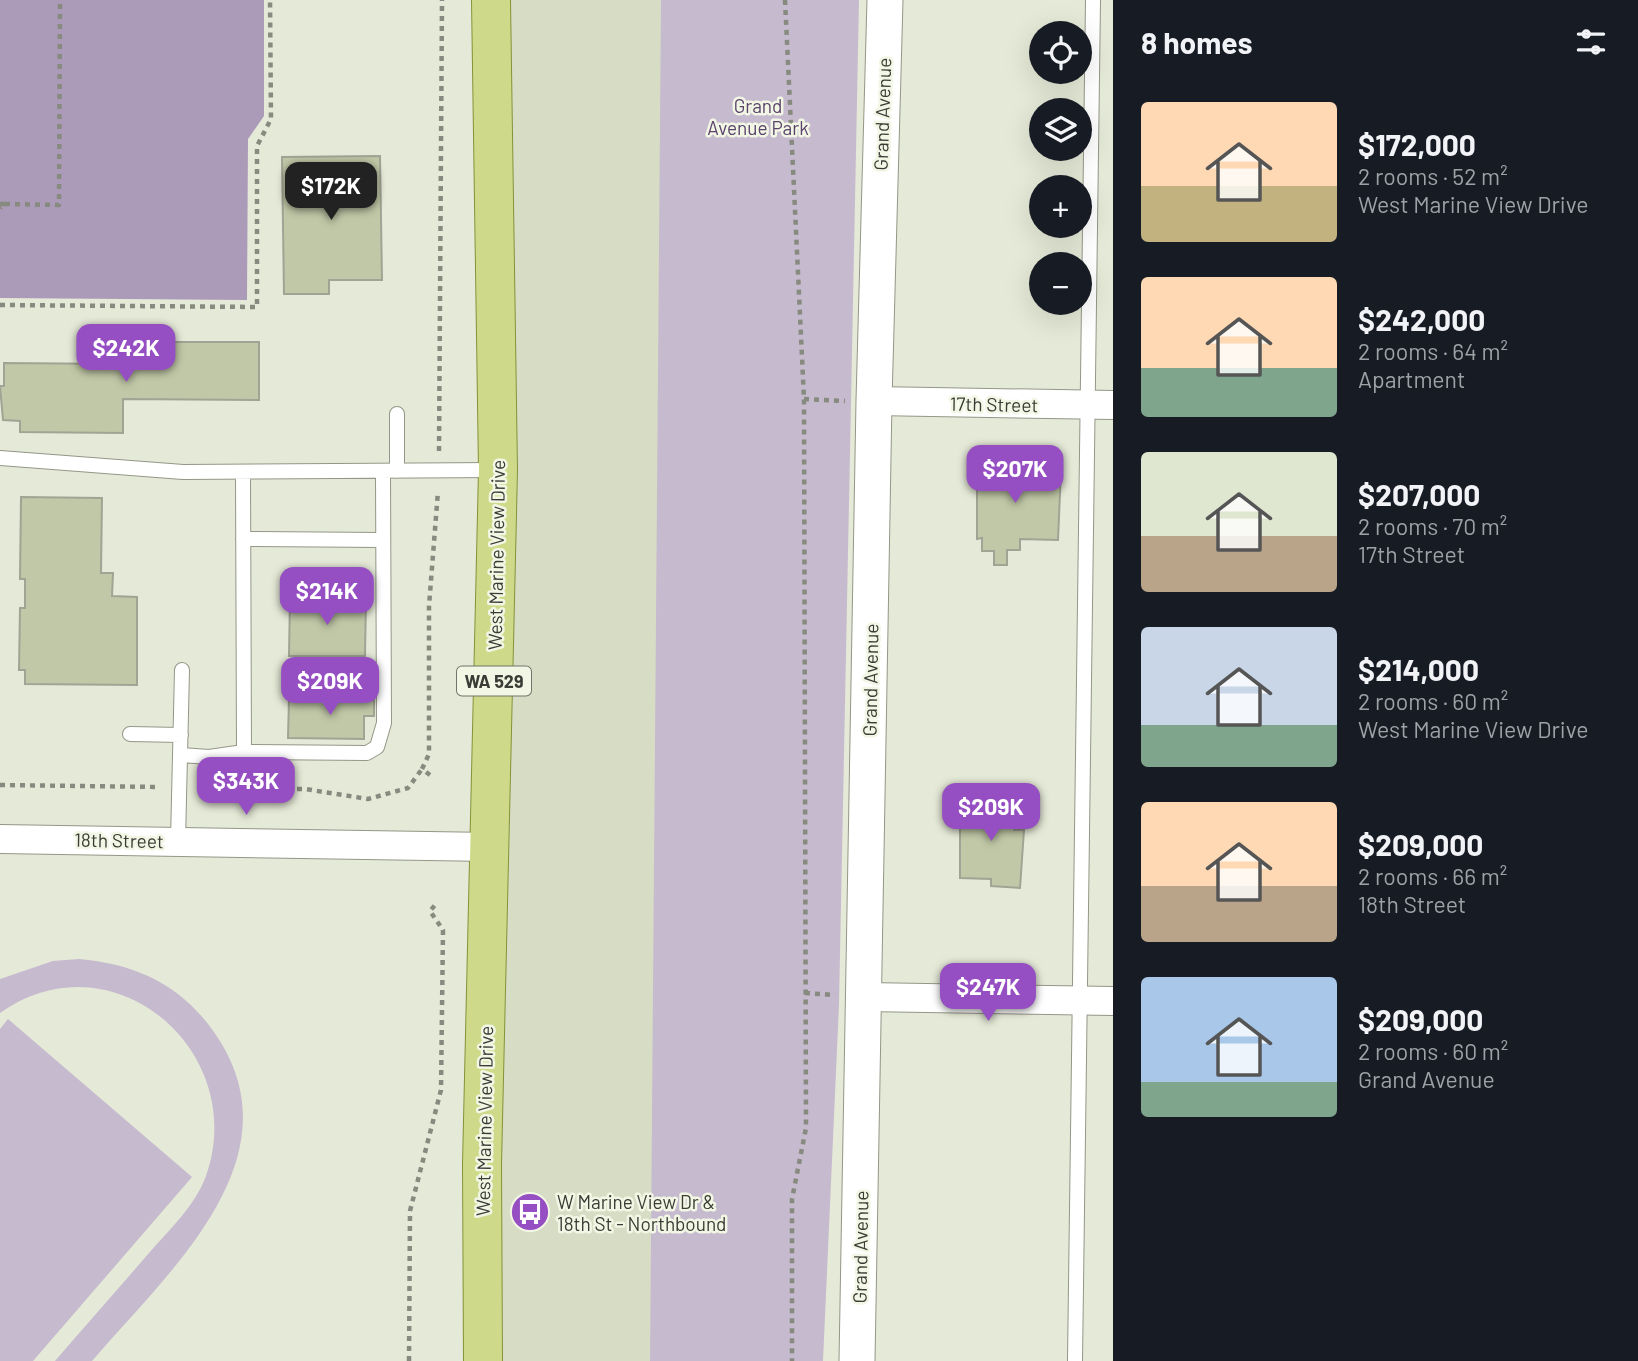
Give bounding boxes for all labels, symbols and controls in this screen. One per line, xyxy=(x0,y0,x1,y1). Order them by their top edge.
map controls xyxy=(1029,21,1092,315)
button: locate xyxy=(1029,21,1092,84)
icon: filters xyxy=(1572,23,1610,61)
text: 8 homes xyxy=(1141,24,1252,60)
street label: Grand Avenue xyxy=(869,57,895,171)
park label: Grand Avenue Park xyxy=(707,94,809,139)
button: layers xyxy=(1029,98,1092,161)
text: $172,000 xyxy=(1358,126,1476,162)
icon: home xyxy=(1197,130,1281,214)
pin: $172K xyxy=(282,162,380,222)
text: 2 rooms · 52 m² xyxy=(1358,162,1508,190)
text: $172K xyxy=(301,171,361,199)
button: + xyxy=(1029,175,1092,238)
text: West Marine View Drive xyxy=(1358,190,1588,218)
button: − xyxy=(1029,252,1092,315)
text: $242,000 xyxy=(1358,301,1485,337)
icon: home xyxy=(1197,305,1281,389)
pin: $242K xyxy=(77,324,175,384)
text: $242K xyxy=(92,333,160,361)
text: 2 rooms · 64 m² xyxy=(1358,337,1508,365)
text: Apartment xyxy=(1358,365,1465,393)
street label: 17th Street xyxy=(950,392,1038,416)
pin: $207K xyxy=(966,446,1064,505)
text: $207K xyxy=(983,454,1047,482)
street label: West Marine View Drive xyxy=(483,460,509,650)
text: $207,000 xyxy=(1358,476,1480,512)
icon: home xyxy=(1197,480,1281,564)
text: 2 rooms · 70 m² xyxy=(1358,512,1507,540)
text: 17th Street xyxy=(1358,540,1465,568)
pin: $214K xyxy=(278,568,376,627)
text: $214K xyxy=(296,576,358,604)
street label: Grand Avenue xyxy=(858,623,882,737)
text: $214,000 xyxy=(1358,651,1479,687)
icon: home xyxy=(1197,655,1281,739)
pin: $209K xyxy=(281,658,379,717)
text: $209K xyxy=(297,666,363,694)
road number: WA 529 xyxy=(457,666,531,696)
text: 2 rooms · 60 m² xyxy=(1358,687,1508,715)
text: West Marine View Drive xyxy=(1358,715,1588,743)
pin: $343K xyxy=(197,758,295,817)
text: $343K xyxy=(213,766,279,794)
pin: $209K xyxy=(942,784,1040,843)
text: $209K xyxy=(958,792,1024,820)
text: $209,000 xyxy=(1358,826,1483,862)
street label: 18th Street xyxy=(74,828,164,852)
icon: home xyxy=(1197,830,1281,914)
text: 2 rooms · 66 m² xyxy=(1358,862,1507,890)
text: 18th Street xyxy=(1358,890,1466,918)
pin: $247K xyxy=(939,964,1037,1023)
text: $247K xyxy=(956,972,1020,1000)
text: $209,000 xyxy=(1358,1001,1483,1037)
icon: home xyxy=(1197,1005,1281,1089)
street label: West Marine View Drive xyxy=(471,1026,497,1216)
text: 2 rooms · 60 m² xyxy=(1358,1037,1508,1065)
text: Grand Avenue xyxy=(1358,1065,1495,1093)
place label: W Marine View Dr & 18th St - Northbound xyxy=(557,1190,726,1235)
street label: Grand Avenue xyxy=(848,1190,872,1304)
bus stop icon: W Marine View Dr & 18th St - Northbound xyxy=(509,1191,551,1233)

